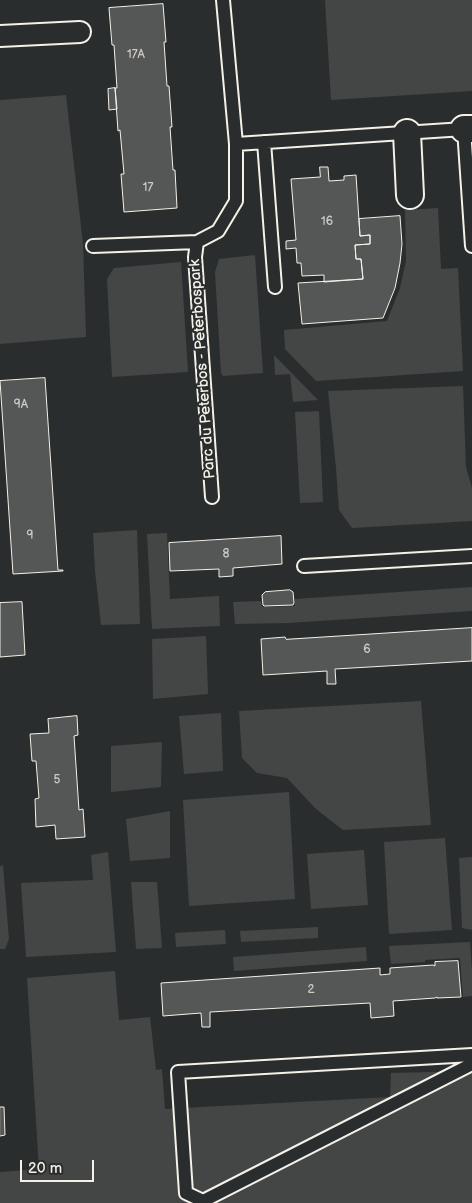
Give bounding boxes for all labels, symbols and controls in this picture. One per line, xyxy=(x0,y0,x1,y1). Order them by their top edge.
house number: 17A xyxy=(127,48,145,62)
house number: 17 xyxy=(143,181,153,195)
house number: 16 xyxy=(321,215,333,229)
street label: Parc du Peterbos - Peterbospark xyxy=(186,259,220,479)
house number: 9A xyxy=(14,398,28,412)
house number: 9 xyxy=(27,529,33,543)
house number: 8 xyxy=(223,547,229,561)
house number: 6 xyxy=(363,643,371,657)
house number: 5 xyxy=(54,773,60,787)
house number: 2 xyxy=(307,983,315,997)
scale bar xyxy=(22,1150,96,1182)
text: 20 m xyxy=(28,1159,62,1178)

